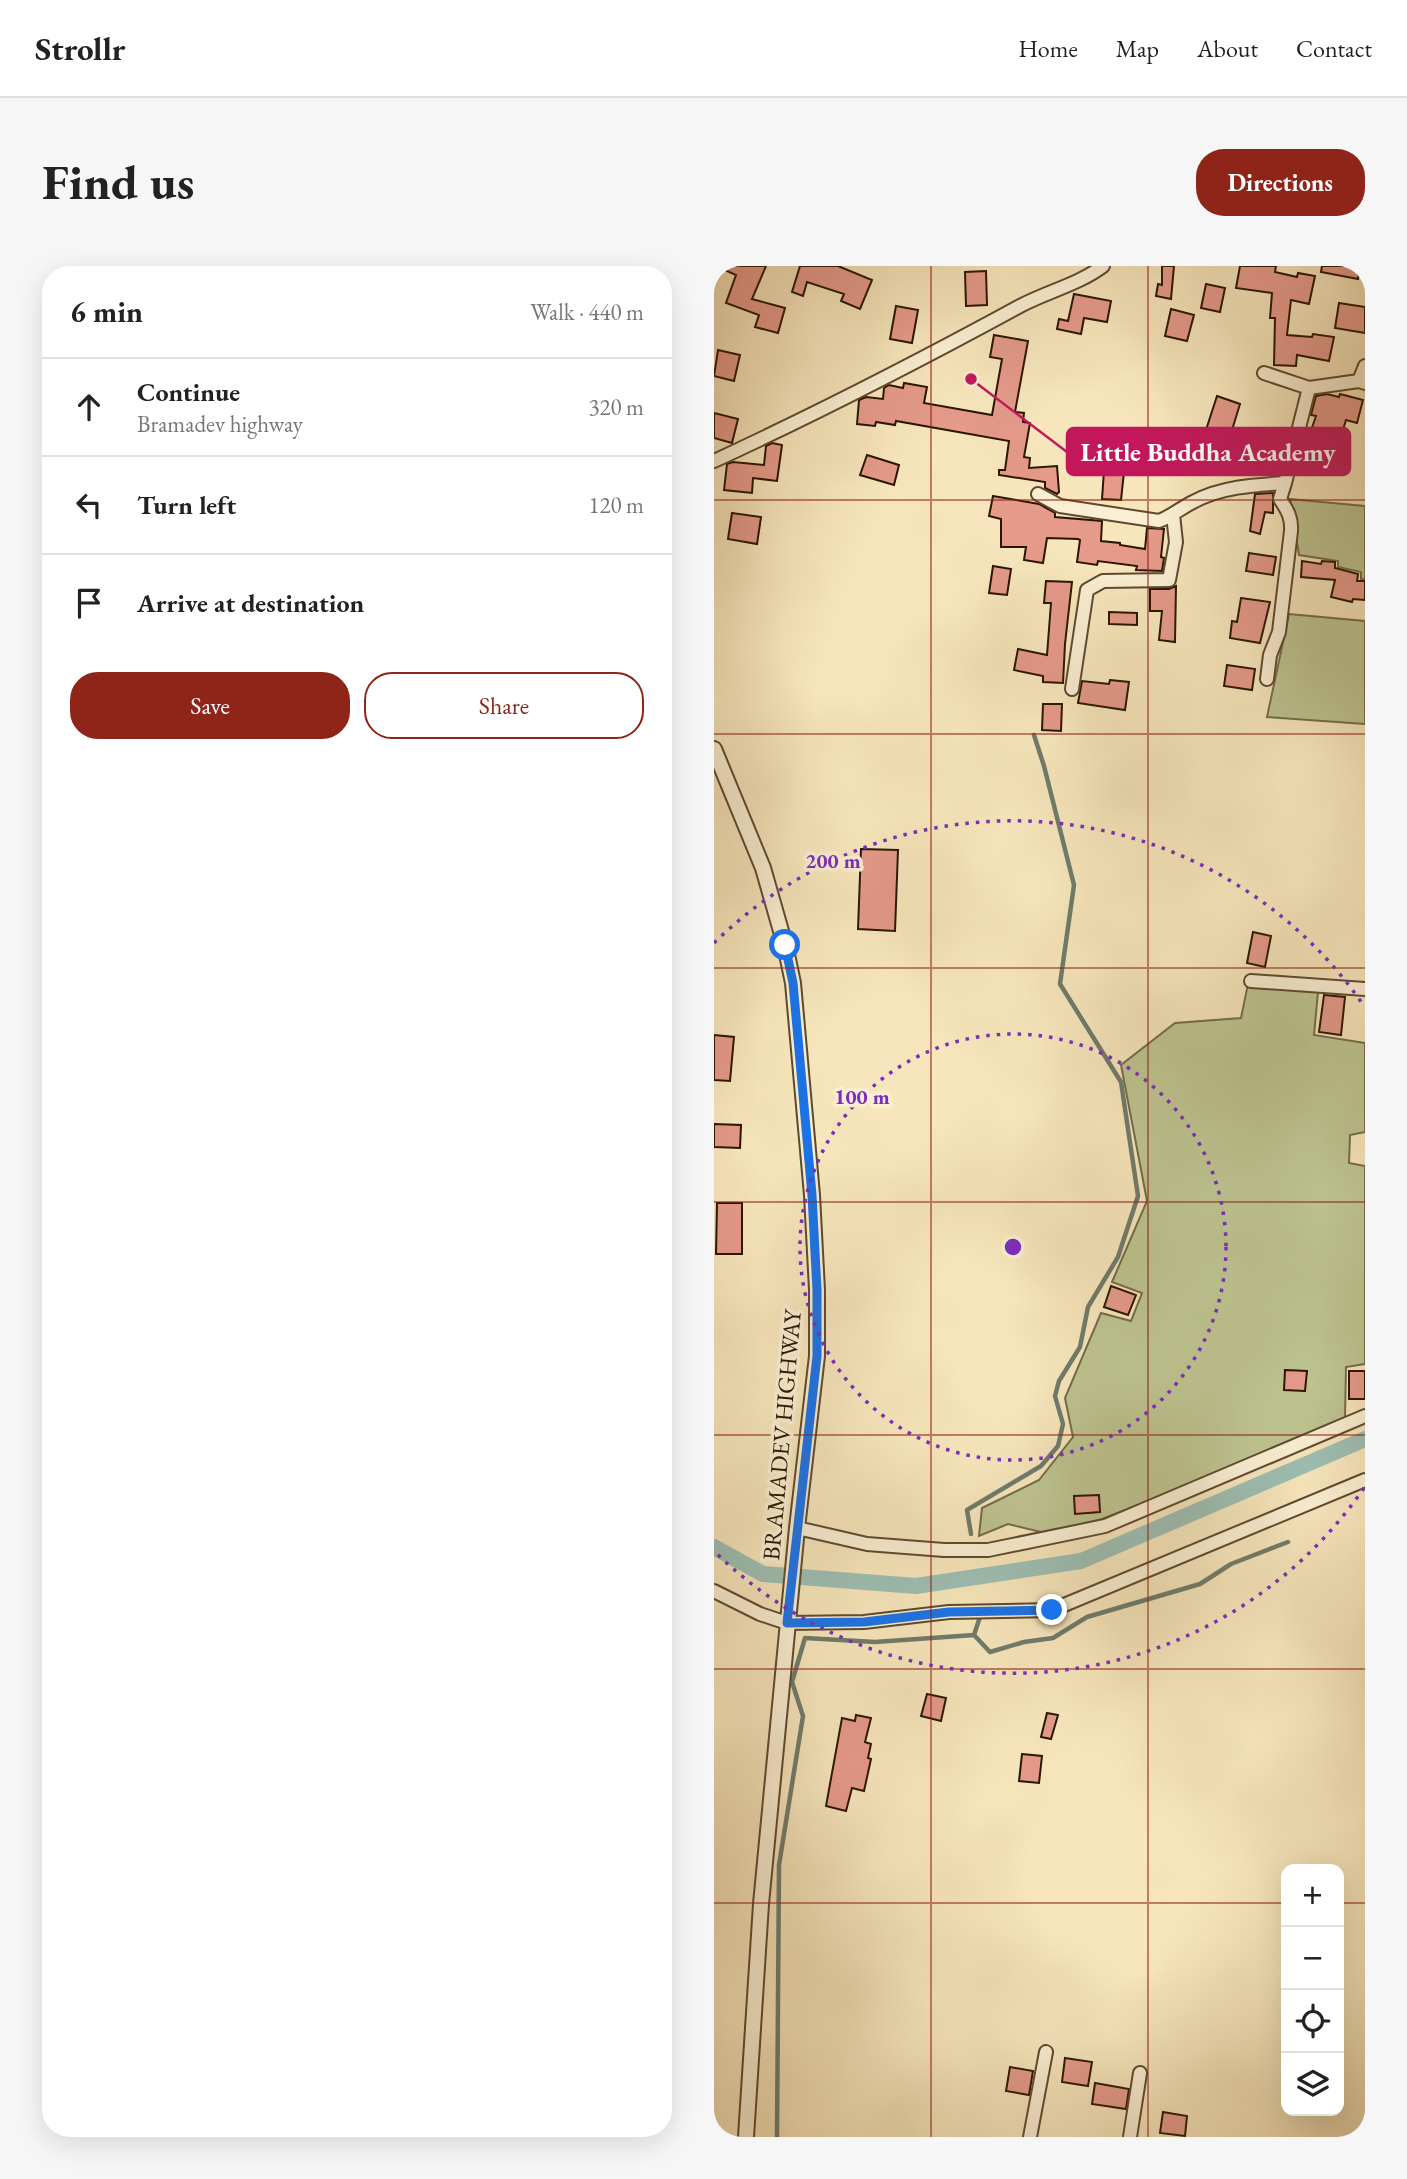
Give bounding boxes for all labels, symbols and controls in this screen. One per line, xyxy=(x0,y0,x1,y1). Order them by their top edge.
text: Strollr xyxy=(35,27,126,70)
text: Home xyxy=(1018,33,1078,64)
text: Map xyxy=(1116,33,1159,64)
text: About xyxy=(1197,33,1258,64)
text: Contact xyxy=(1296,33,1372,64)
button: Directions xyxy=(1196,149,1365,216)
text: Find us xyxy=(42,150,194,214)
text: 6 min xyxy=(70,292,143,331)
text: Walk · 440 m xyxy=(530,297,644,327)
text: Continue xyxy=(137,375,240,409)
icon: ahead xyxy=(70,388,108,426)
text: 320 m xyxy=(588,392,644,422)
text: Bramadev highway xyxy=(137,409,303,439)
callout: Little Buddha Academy xyxy=(1067,428,1350,475)
text: Little Buddha Academy xyxy=(1081,435,1336,469)
icon: left xyxy=(70,486,108,524)
text: Turn left xyxy=(137,488,236,522)
text: 120 m xyxy=(588,490,644,520)
icon: arrive xyxy=(70,584,108,622)
text: Arrive at destination xyxy=(137,586,364,620)
button: Save xyxy=(70,672,350,739)
button: Share xyxy=(364,672,644,739)
text: 200 m xyxy=(805,847,861,874)
route start xyxy=(769,929,800,960)
text: 100 m xyxy=(834,1083,890,1110)
centre of rings xyxy=(1001,1235,1025,1259)
street label: BRAMADEV HIGHWAY xyxy=(755,1307,808,1562)
route end xyxy=(1036,1594,1067,1625)
map controls xyxy=(1281,1864,1344,2116)
button: + xyxy=(1281,1864,1344,1927)
button: − xyxy=(1281,1927,1344,1990)
button: locate xyxy=(1281,1990,1344,2053)
button: layers xyxy=(1281,2053,1344,2116)

